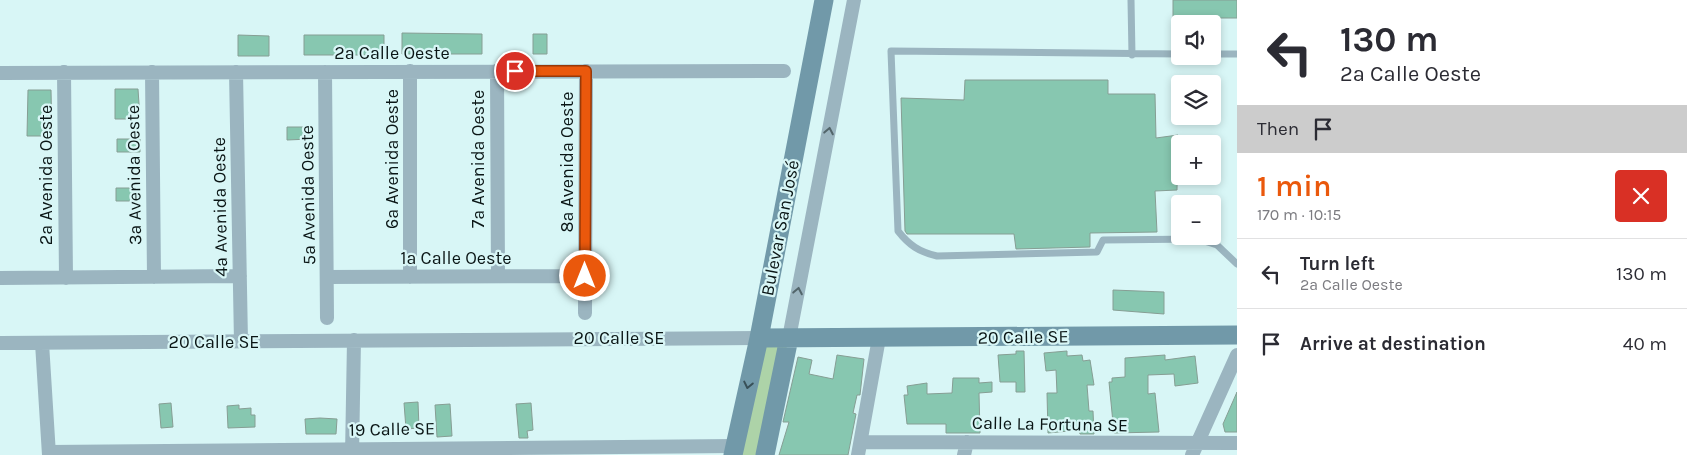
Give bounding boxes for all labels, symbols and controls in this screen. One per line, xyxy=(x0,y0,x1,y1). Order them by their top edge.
map controls xyxy=(1171,15,1221,245)
button: sound xyxy=(1171,15,1221,65)
text: 130 m xyxy=(1340,19,1438,60)
icon: left xyxy=(1257,20,1322,85)
street label: 2a Calle Oeste xyxy=(334,42,450,64)
pin xyxy=(494,50,536,92)
icon: arrive xyxy=(501,57,529,85)
text: 2a Calle Oeste xyxy=(1340,61,1481,87)
button: layers xyxy=(1171,75,1221,125)
street label: 6a Avenida Oeste xyxy=(381,89,403,229)
street label: 7a Avenida Oeste xyxy=(467,90,489,228)
street label: 8a Avenida Oeste xyxy=(556,92,578,232)
street label: 2a Avenida Oeste xyxy=(35,105,57,245)
street label: 3a Avenida Oeste xyxy=(122,105,146,245)
icon: arrive xyxy=(1309,115,1337,143)
text: Then xyxy=(1257,118,1299,140)
street label: 5a Avenida Oeste xyxy=(296,125,320,265)
one-way arrow xyxy=(823,126,833,135)
button: + xyxy=(1171,135,1221,185)
street label: 4a Avenida Oeste xyxy=(208,137,232,277)
street label: Bulevar San José xyxy=(756,158,804,298)
text: 1 min xyxy=(1257,168,1331,204)
button: close xyxy=(1615,170,1667,222)
button: − xyxy=(1171,195,1221,245)
text: 170 m · 10:15 xyxy=(1257,205,1341,224)
street label: 1a Calle Oeste xyxy=(400,247,512,269)
position arrow xyxy=(558,249,610,301)
text: Turn left xyxy=(1300,253,1375,275)
icon: left xyxy=(1257,260,1285,288)
text: 130 m xyxy=(1616,263,1667,285)
text: 2a Calle Oeste xyxy=(1300,275,1403,294)
one-way arrow xyxy=(793,286,803,295)
street label: 20 Calle SE xyxy=(977,325,1069,349)
street label: 20 Calle SE xyxy=(574,327,664,349)
icon: arrive xyxy=(1257,330,1285,358)
street label: 20 Calle SE xyxy=(169,331,259,353)
text: Arrive at destination xyxy=(1300,333,1486,355)
text: 40 m xyxy=(1623,333,1667,355)
one-way arrow xyxy=(744,381,754,390)
street label: Calle La Fortuna SE xyxy=(972,412,1128,436)
street label: 19 Calle SE xyxy=(349,417,435,441)

